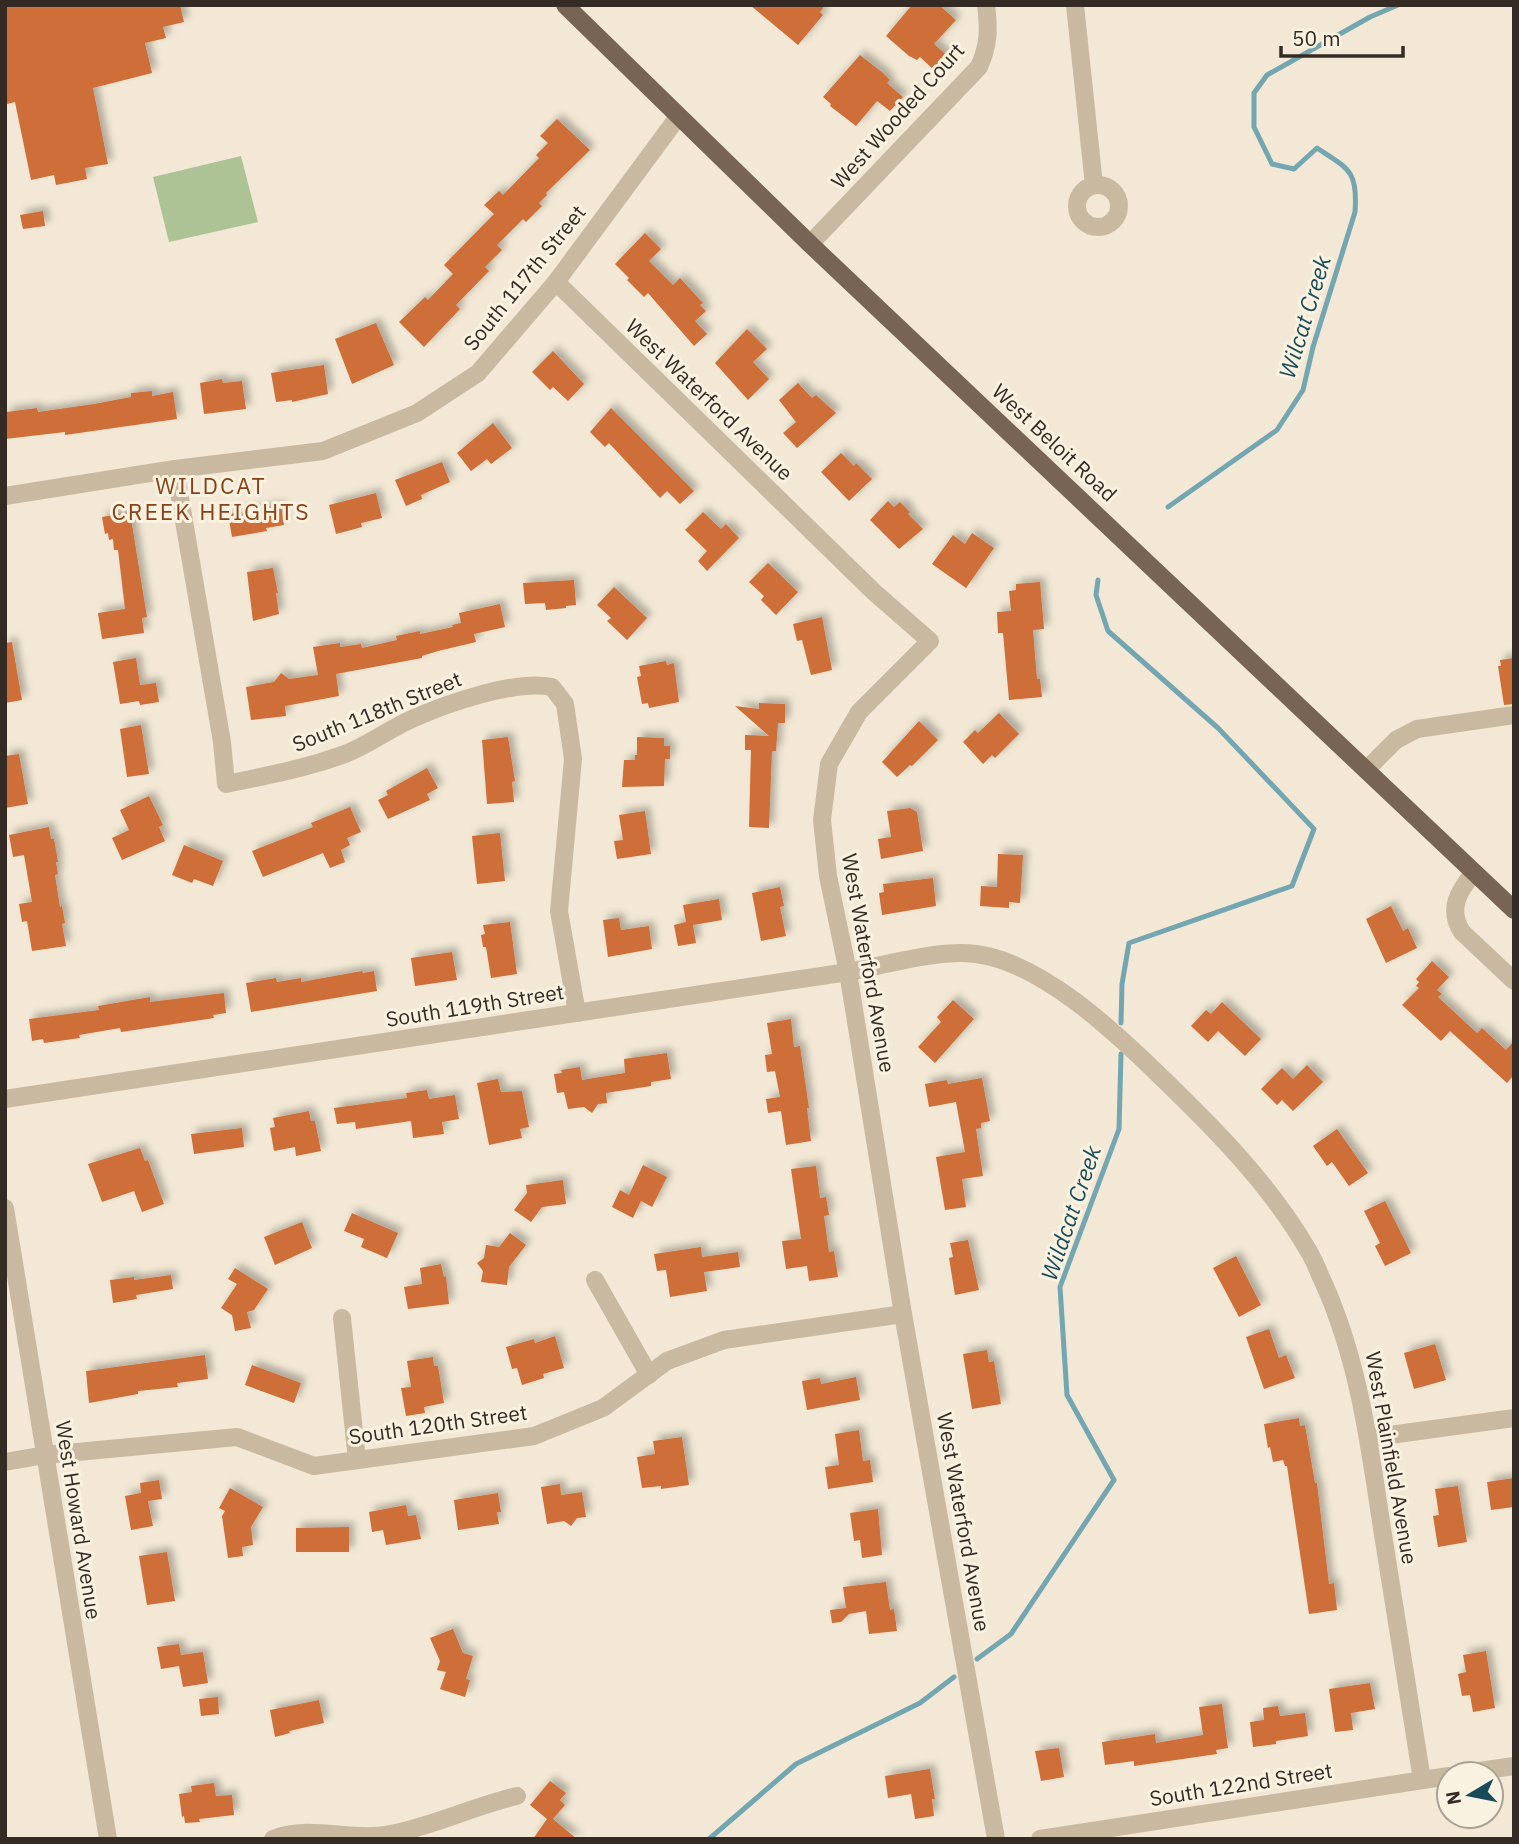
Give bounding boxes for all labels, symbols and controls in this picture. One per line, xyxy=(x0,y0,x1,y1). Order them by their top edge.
scale bar xyxy=(1281,14,1404,58)
text: 50 m xyxy=(1292,24,1341,52)
street label: West Wooded Court xyxy=(824,36,970,194)
street label: South 117th Street xyxy=(457,199,592,356)
water label: Wilcat Creek xyxy=(1271,251,1337,382)
street label: West Waterford Avenue xyxy=(620,312,799,486)
street label: West Beloit Road xyxy=(986,377,1123,507)
district label: WILDCAT CREEK HEIGHTS xyxy=(111,470,311,526)
street label: South 118th Street xyxy=(288,664,465,758)
street label: West Waterford Avenue xyxy=(836,851,902,1075)
street label: South 119th Street xyxy=(384,977,566,1033)
water label: Wildcat Creek xyxy=(1033,1141,1107,1284)
street label: West Plainfield Avenue xyxy=(1359,1349,1424,1566)
street label: South 120th Street xyxy=(347,1398,529,1450)
street label: West Waterford Avenue xyxy=(931,1410,997,1634)
street label: West Howard Avenue xyxy=(49,1418,109,1621)
street label: South 122nd Street xyxy=(1147,1756,1334,1812)
north arrow xyxy=(1435,1760,1505,1830)
text: N xyxy=(1440,1789,1466,1807)

